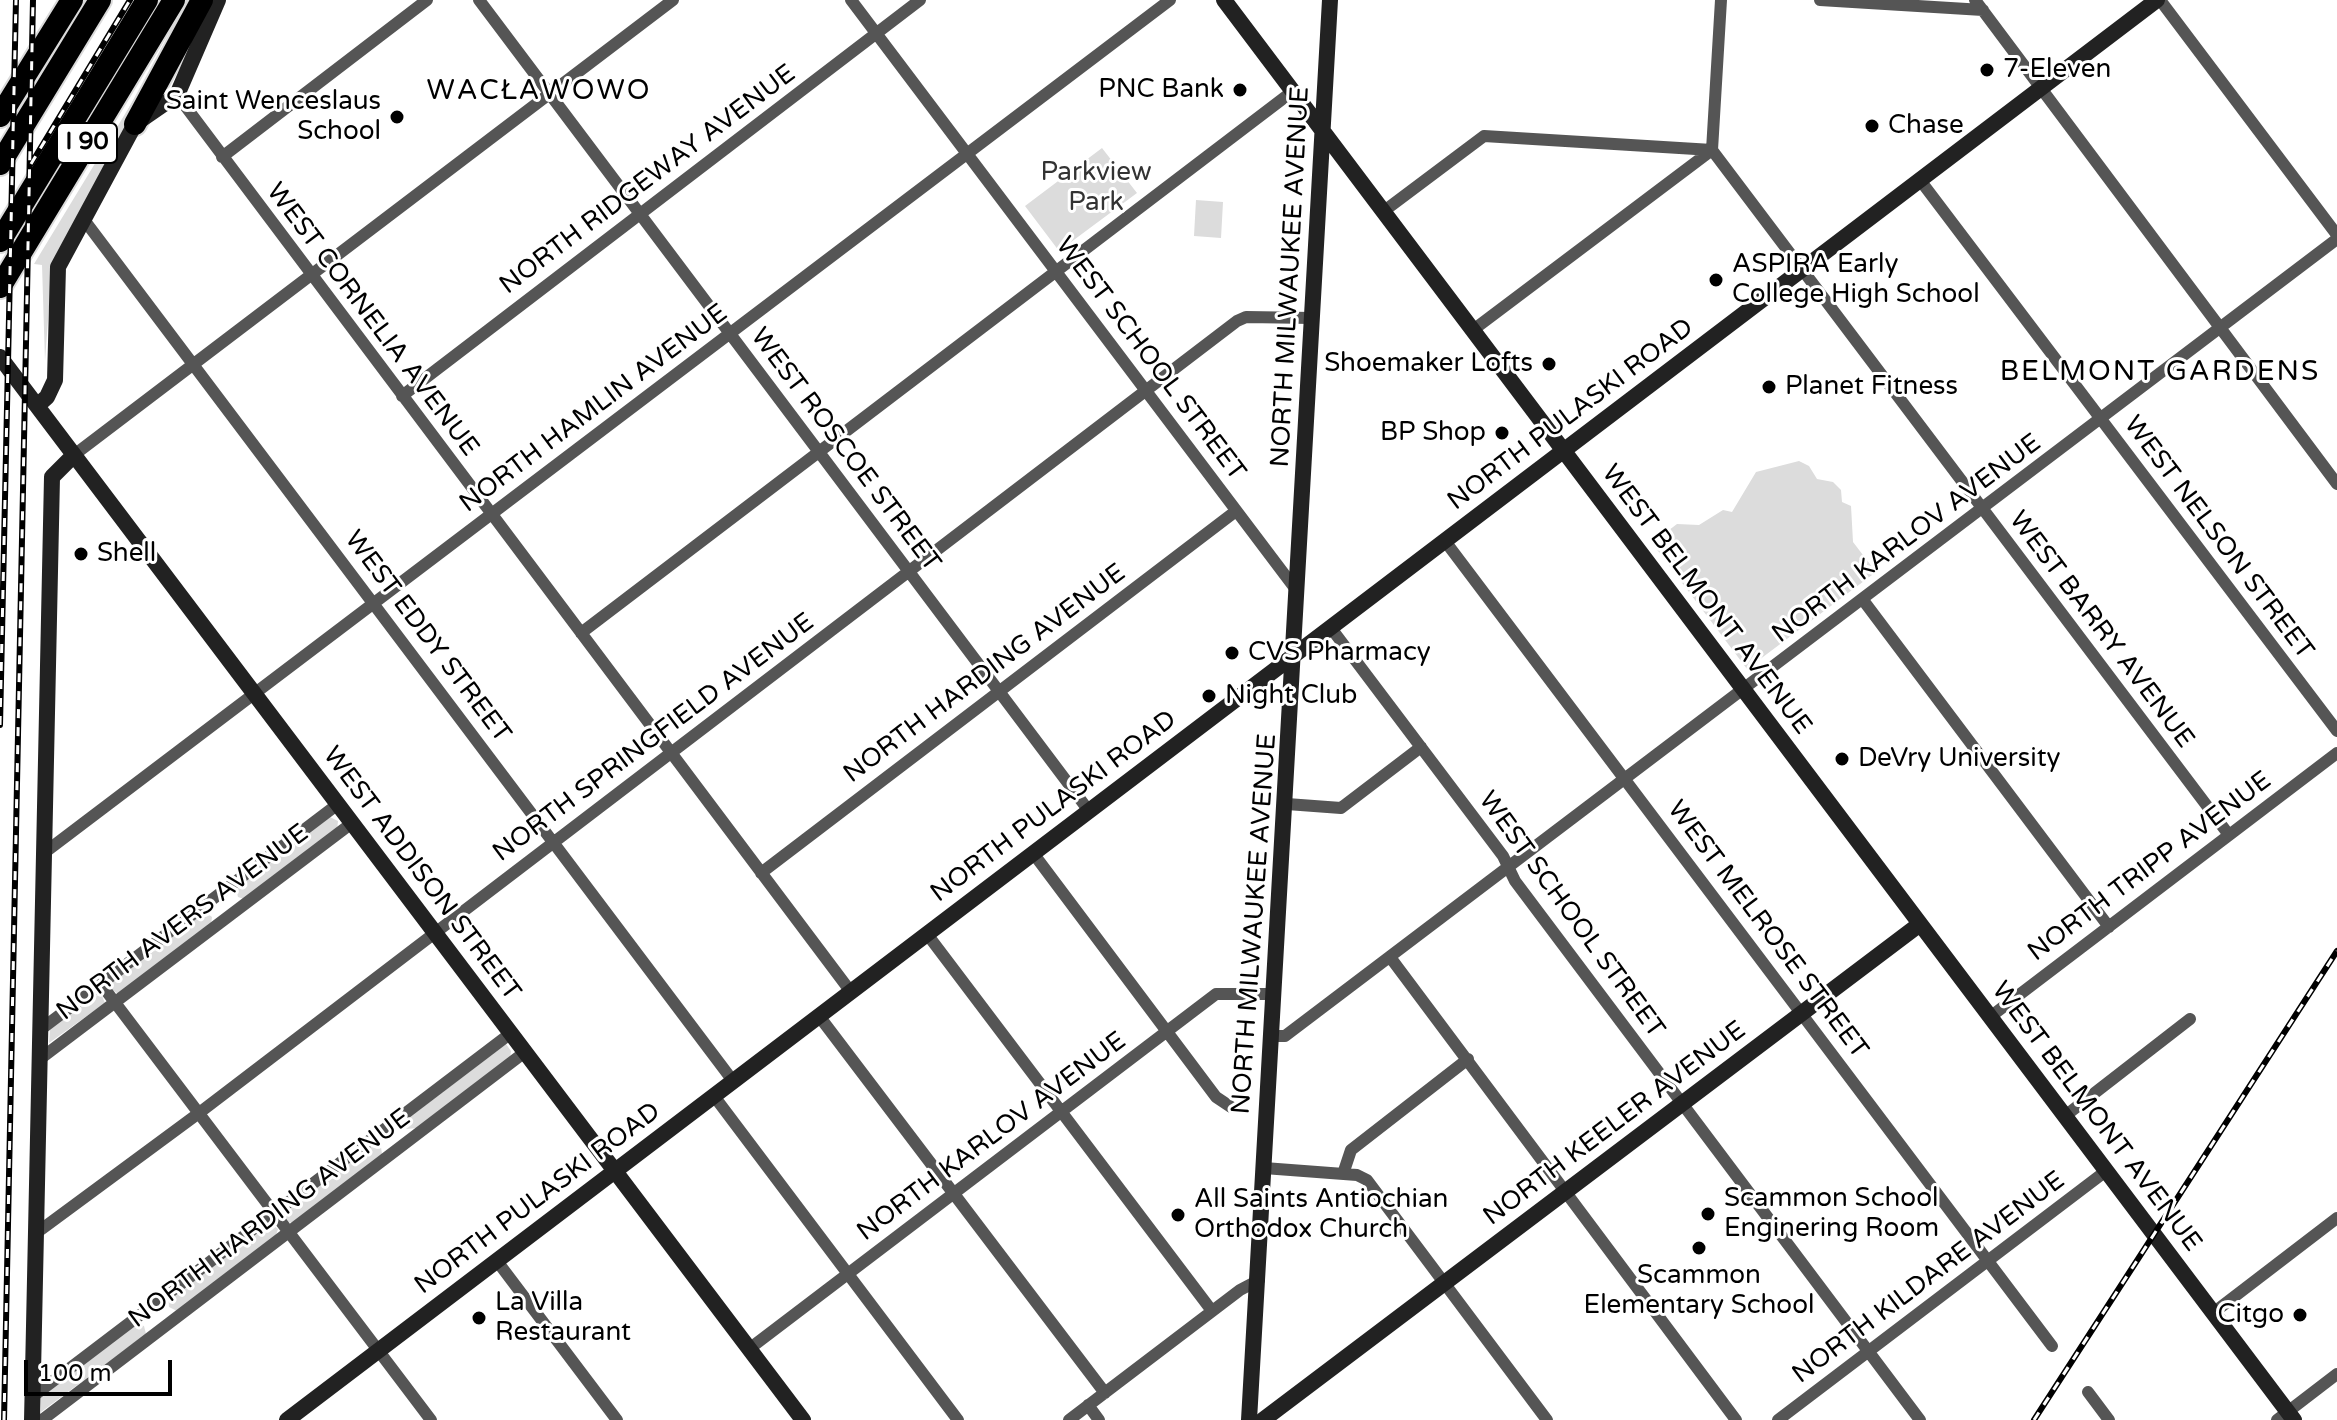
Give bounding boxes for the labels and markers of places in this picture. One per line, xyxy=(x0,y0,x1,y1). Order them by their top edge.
place label: 7-Eleven xyxy=(2003,54,2111,86)
marker: 7-Eleven xyxy=(1978,61,1996,79)
place label: PNC Bank xyxy=(1098,74,1224,106)
marker: PNC Bank xyxy=(1231,81,1249,99)
place label: Saint Wenceslaus School xyxy=(166,86,381,148)
marker: Saint Wenceslaus School xyxy=(388,108,406,126)
place label: Chase xyxy=(1888,110,1964,142)
marker: Chase xyxy=(1863,117,1881,135)
place label: ASPIRA Early College High School xyxy=(1732,249,1980,310)
marker: ASPIRA Early College High School xyxy=(1707,271,1725,289)
place label: Shoemaker Lofts xyxy=(1324,348,1533,380)
marker: Shoemaker Lofts xyxy=(1540,355,1558,373)
place label: Planet Fitness xyxy=(1785,371,1958,403)
marker: Planet Fitness xyxy=(1760,378,1778,396)
place label: BP Shop xyxy=(1380,417,1486,449)
marker: BP Shop xyxy=(1493,424,1511,442)
place label: Shell xyxy=(97,538,156,570)
marker: Shell xyxy=(72,545,90,563)
place label: CVS Pharmacy xyxy=(1248,637,1431,669)
marker: CVS Pharmacy xyxy=(1223,644,1241,662)
place label: Night Club xyxy=(1225,680,1357,712)
marker: Night Club xyxy=(1200,687,1218,705)
place label: DeVry University xyxy=(1858,743,2060,775)
marker: DeVry University xyxy=(1833,750,1851,768)
place label: Scammon School Enginering Room xyxy=(1724,1183,1939,1244)
place label: All Saints Antiochian Orthodox Church xyxy=(1194,1184,1448,1246)
marker: Scammon School Enginering Room xyxy=(1699,1205,1717,1223)
marker: All Saints Antiochian Orthodox Church xyxy=(1169,1206,1187,1224)
marker: Scammon Elementary School xyxy=(1690,1239,1708,1257)
place label: Scammon Elementary School xyxy=(1584,1260,1814,1322)
place label: La Villa Restaurant xyxy=(495,1287,631,1348)
place label: Citgo xyxy=(2217,1299,2284,1331)
marker: Citgo xyxy=(2291,1306,2309,1324)
marker: La Villa Restaurant xyxy=(470,1309,488,1327)

